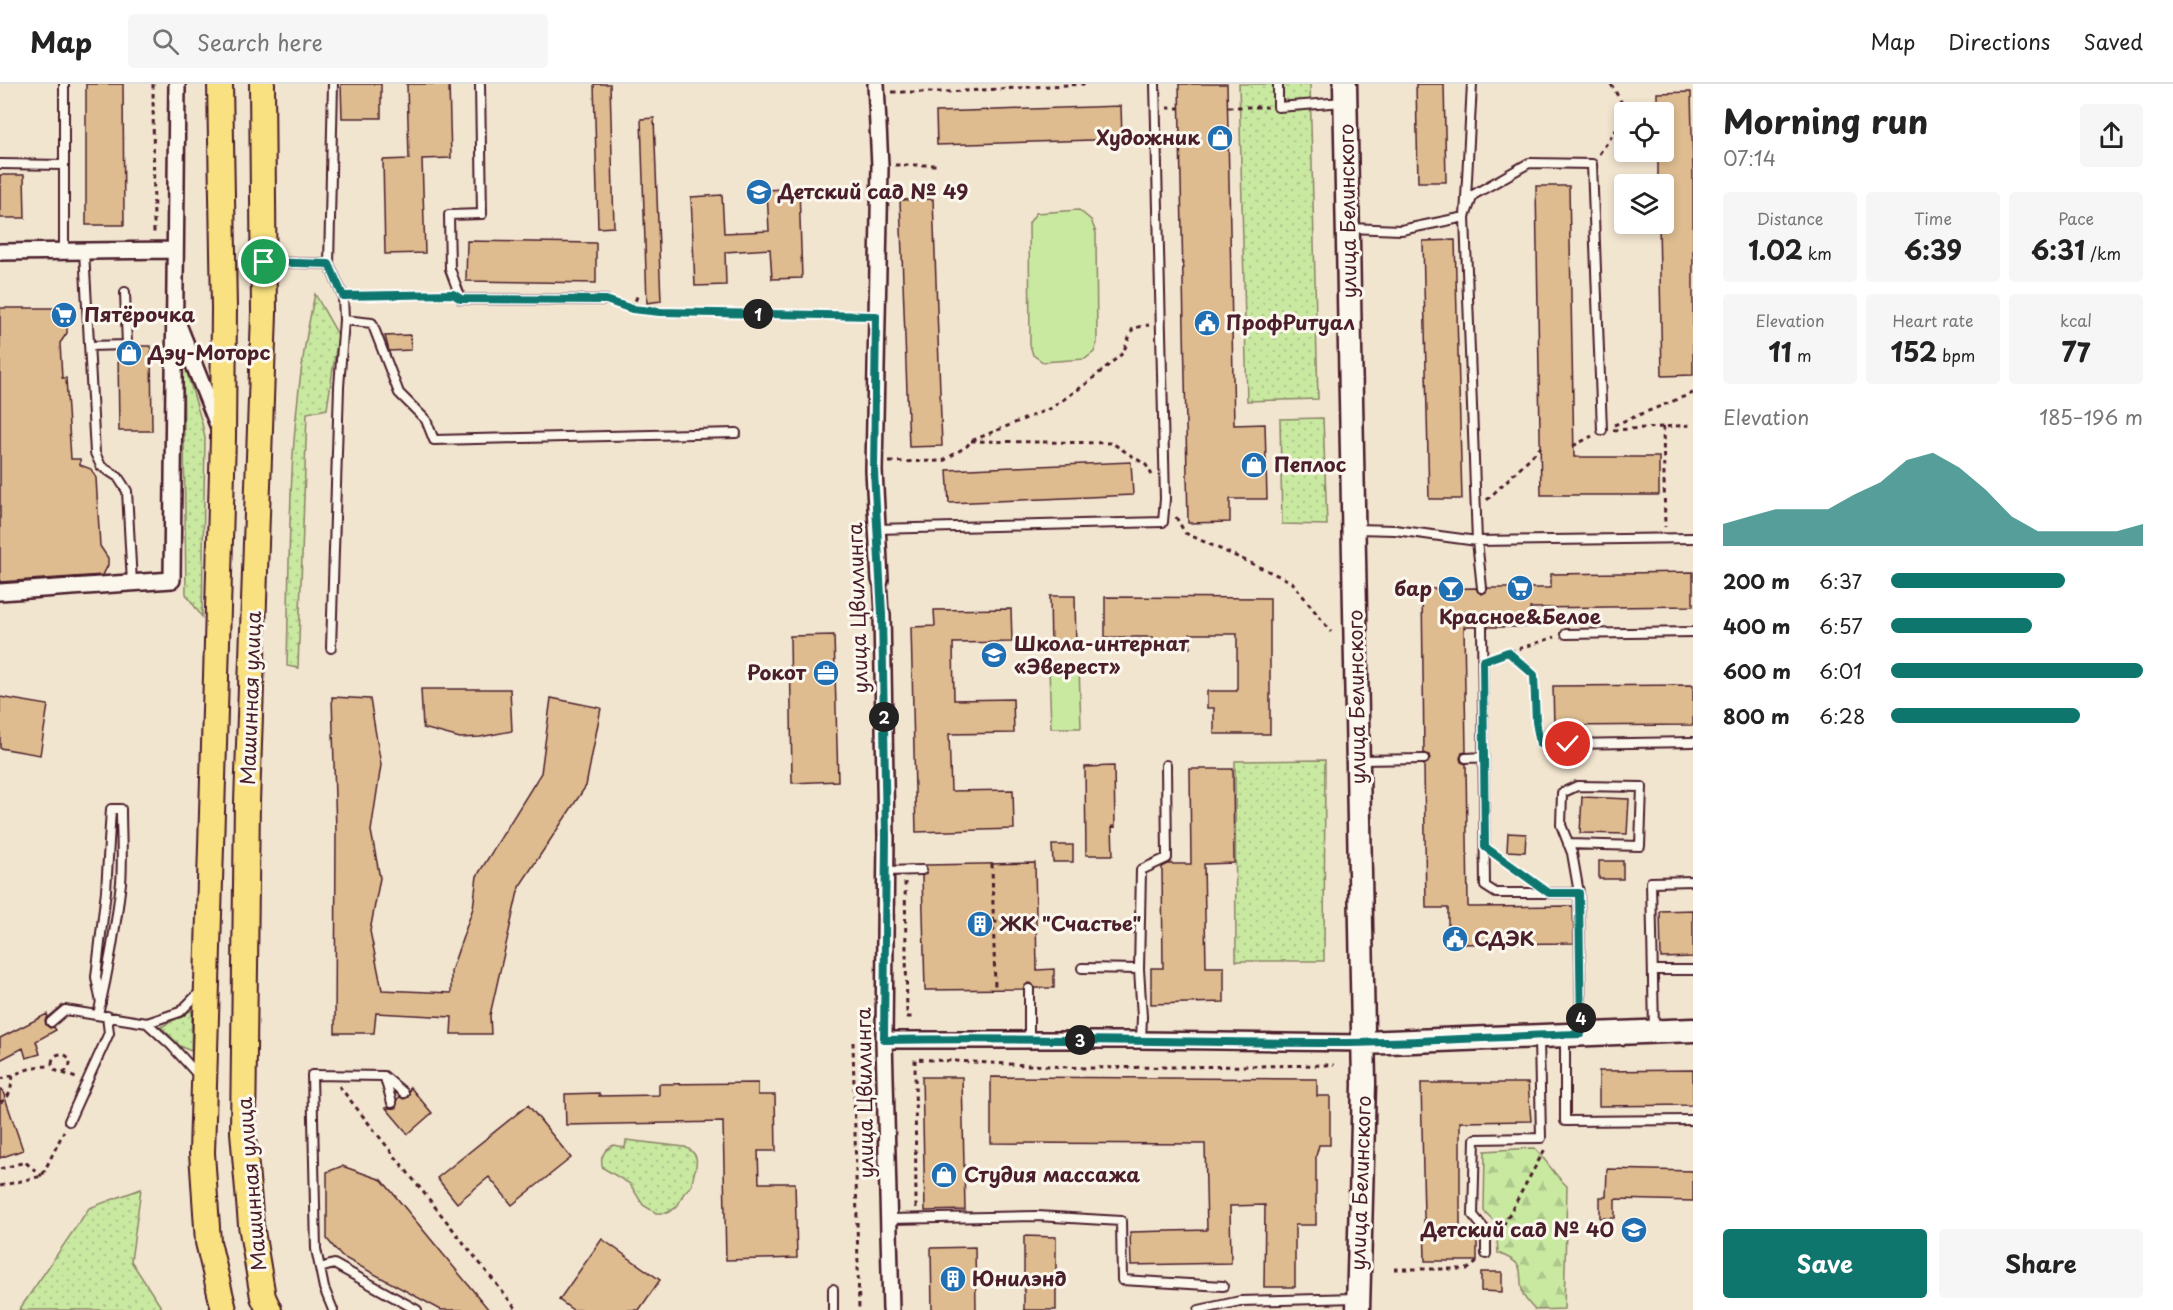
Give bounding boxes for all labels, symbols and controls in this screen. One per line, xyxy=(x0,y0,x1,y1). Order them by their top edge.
search box xyxy=(128,14,548,68)
text: Map xyxy=(30,20,92,63)
icon: search xyxy=(149,25,182,58)
text: Search here xyxy=(197,25,323,58)
text: Map xyxy=(1870,25,1915,57)
text: Directions xyxy=(1948,25,2050,57)
text: Saved xyxy=(2083,25,2143,57)
text: Morning run xyxy=(1723,95,1928,145)
map controls xyxy=(1614,102,1674,234)
button: locate xyxy=(1614,102,1674,162)
button: share xyxy=(2080,104,2143,167)
place label: Художник xyxy=(1096,122,1200,152)
shop icon: Художник xyxy=(1205,123,1235,153)
street label: улица Белинского xyxy=(1330,123,1364,299)
text: 07:14 xyxy=(1723,143,1776,173)
button: layers xyxy=(1614,174,1674,234)
place label: Детский сад № 49 xyxy=(777,176,968,206)
school or university icon: Детский сад № 49 xyxy=(744,177,774,207)
text: Distance xyxy=(1756,206,1824,230)
text: Time xyxy=(1914,206,1952,230)
text: Pace xyxy=(2058,206,2094,230)
text: 1.02 xyxy=(1748,230,1803,269)
text: 6:39 xyxy=(1904,230,1962,269)
text: 6:31 xyxy=(2031,230,2085,269)
pin xyxy=(238,236,289,287)
text: km xyxy=(1803,241,1832,265)
text: /km xyxy=(2085,241,2121,265)
icon: arrive xyxy=(247,245,280,278)
place label: Пятёрочка xyxy=(84,299,195,329)
pin: 1 xyxy=(743,299,773,329)
supermarket icon: Пятёрочка xyxy=(49,300,79,330)
text: 1 xyxy=(754,302,762,326)
place label: ПрофРитуал xyxy=(1226,307,1355,337)
public building icon: ПрофРитуал xyxy=(1192,308,1222,338)
text: Elevation xyxy=(1755,308,1825,332)
text: Heart rate xyxy=(1893,308,1973,332)
text: kcal xyxy=(2060,308,2092,332)
text: 11 xyxy=(1768,332,1792,371)
text: 152 xyxy=(1891,332,1937,371)
text: 77 xyxy=(2062,332,2090,371)
place label: Дэу-Моторс xyxy=(147,337,271,367)
shop icon: Дэу-Моторс xyxy=(114,338,144,368)
text: m xyxy=(1792,343,1812,367)
text: bpm xyxy=(1937,343,1975,367)
text: Elevation xyxy=(1723,402,1809,432)
text: 185–196 m xyxy=(2039,402,2143,432)
place label: Пеплос xyxy=(1274,449,1347,479)
shop icon: Пеплос xyxy=(1239,450,1269,480)
street label: улица Цвиллинга xyxy=(839,522,875,694)
text: 200 m xyxy=(1723,566,1790,596)
text: 6:37 xyxy=(1819,566,1862,596)
place label: бар xyxy=(1394,573,1432,603)
supermarket icon: Красное&Белое xyxy=(1505,573,1535,603)
bar icon: бар xyxy=(1436,574,1466,604)
place label: Красное&Белое xyxy=(1439,601,1601,631)
street label: улица Белинского xyxy=(1339,609,1373,785)
street label: Машинная улица xyxy=(232,610,268,786)
text: 400 m xyxy=(1723,611,1791,641)
text: 6:57 xyxy=(1819,611,1863,641)
place label: Школа-интернат «Эверест» xyxy=(1014,628,1189,681)
school or university icon: Школа-интернат «Эверест» xyxy=(979,640,1009,670)
text: 600 m xyxy=(1723,656,1791,686)
text: 6:01 xyxy=(1819,656,1862,686)
place label: Рокот xyxy=(747,657,807,687)
office icon: Рокот xyxy=(811,658,841,688)
text: 800 m xyxy=(1723,701,1790,731)
text: 6:28 xyxy=(1819,701,1865,731)
pin: 2 xyxy=(869,702,899,732)
text: 2 xyxy=(878,705,890,729)
pin xyxy=(1542,718,1593,769)
icon: check xyxy=(1551,727,1584,760)
place label: ЖК "Счастье" xyxy=(999,908,1141,938)
building icon: ЖК "Счастье" xyxy=(965,909,995,939)
place label: СДЭК xyxy=(1474,923,1535,953)
public building icon: СДЭК xyxy=(1440,924,1470,954)
pin: 4 xyxy=(1566,1003,1596,1033)
text: 4 xyxy=(1576,1006,1586,1030)
street label: улица Цвиллинга xyxy=(848,1007,880,1179)
pin: 3 xyxy=(1065,1025,1095,1055)
text: 3 xyxy=(1075,1028,1085,1052)
street label: улица Белинского xyxy=(1342,1095,1378,1271)
street label: Машинная улица xyxy=(228,1096,274,1272)
place label: Студия массажа xyxy=(964,1159,1140,1189)
shop icon: Студия массажа xyxy=(929,1160,959,1190)
place label: Детский сад № 40 xyxy=(1420,1214,1614,1244)
school or university icon: Детский сад № 40 xyxy=(1619,1215,1649,1245)
button: Save xyxy=(1723,1229,1927,1298)
button: Share xyxy=(1939,1229,2143,1298)
place label: Юнилэнд xyxy=(972,1263,1067,1293)
building icon: Юнилэнд xyxy=(938,1264,968,1294)

